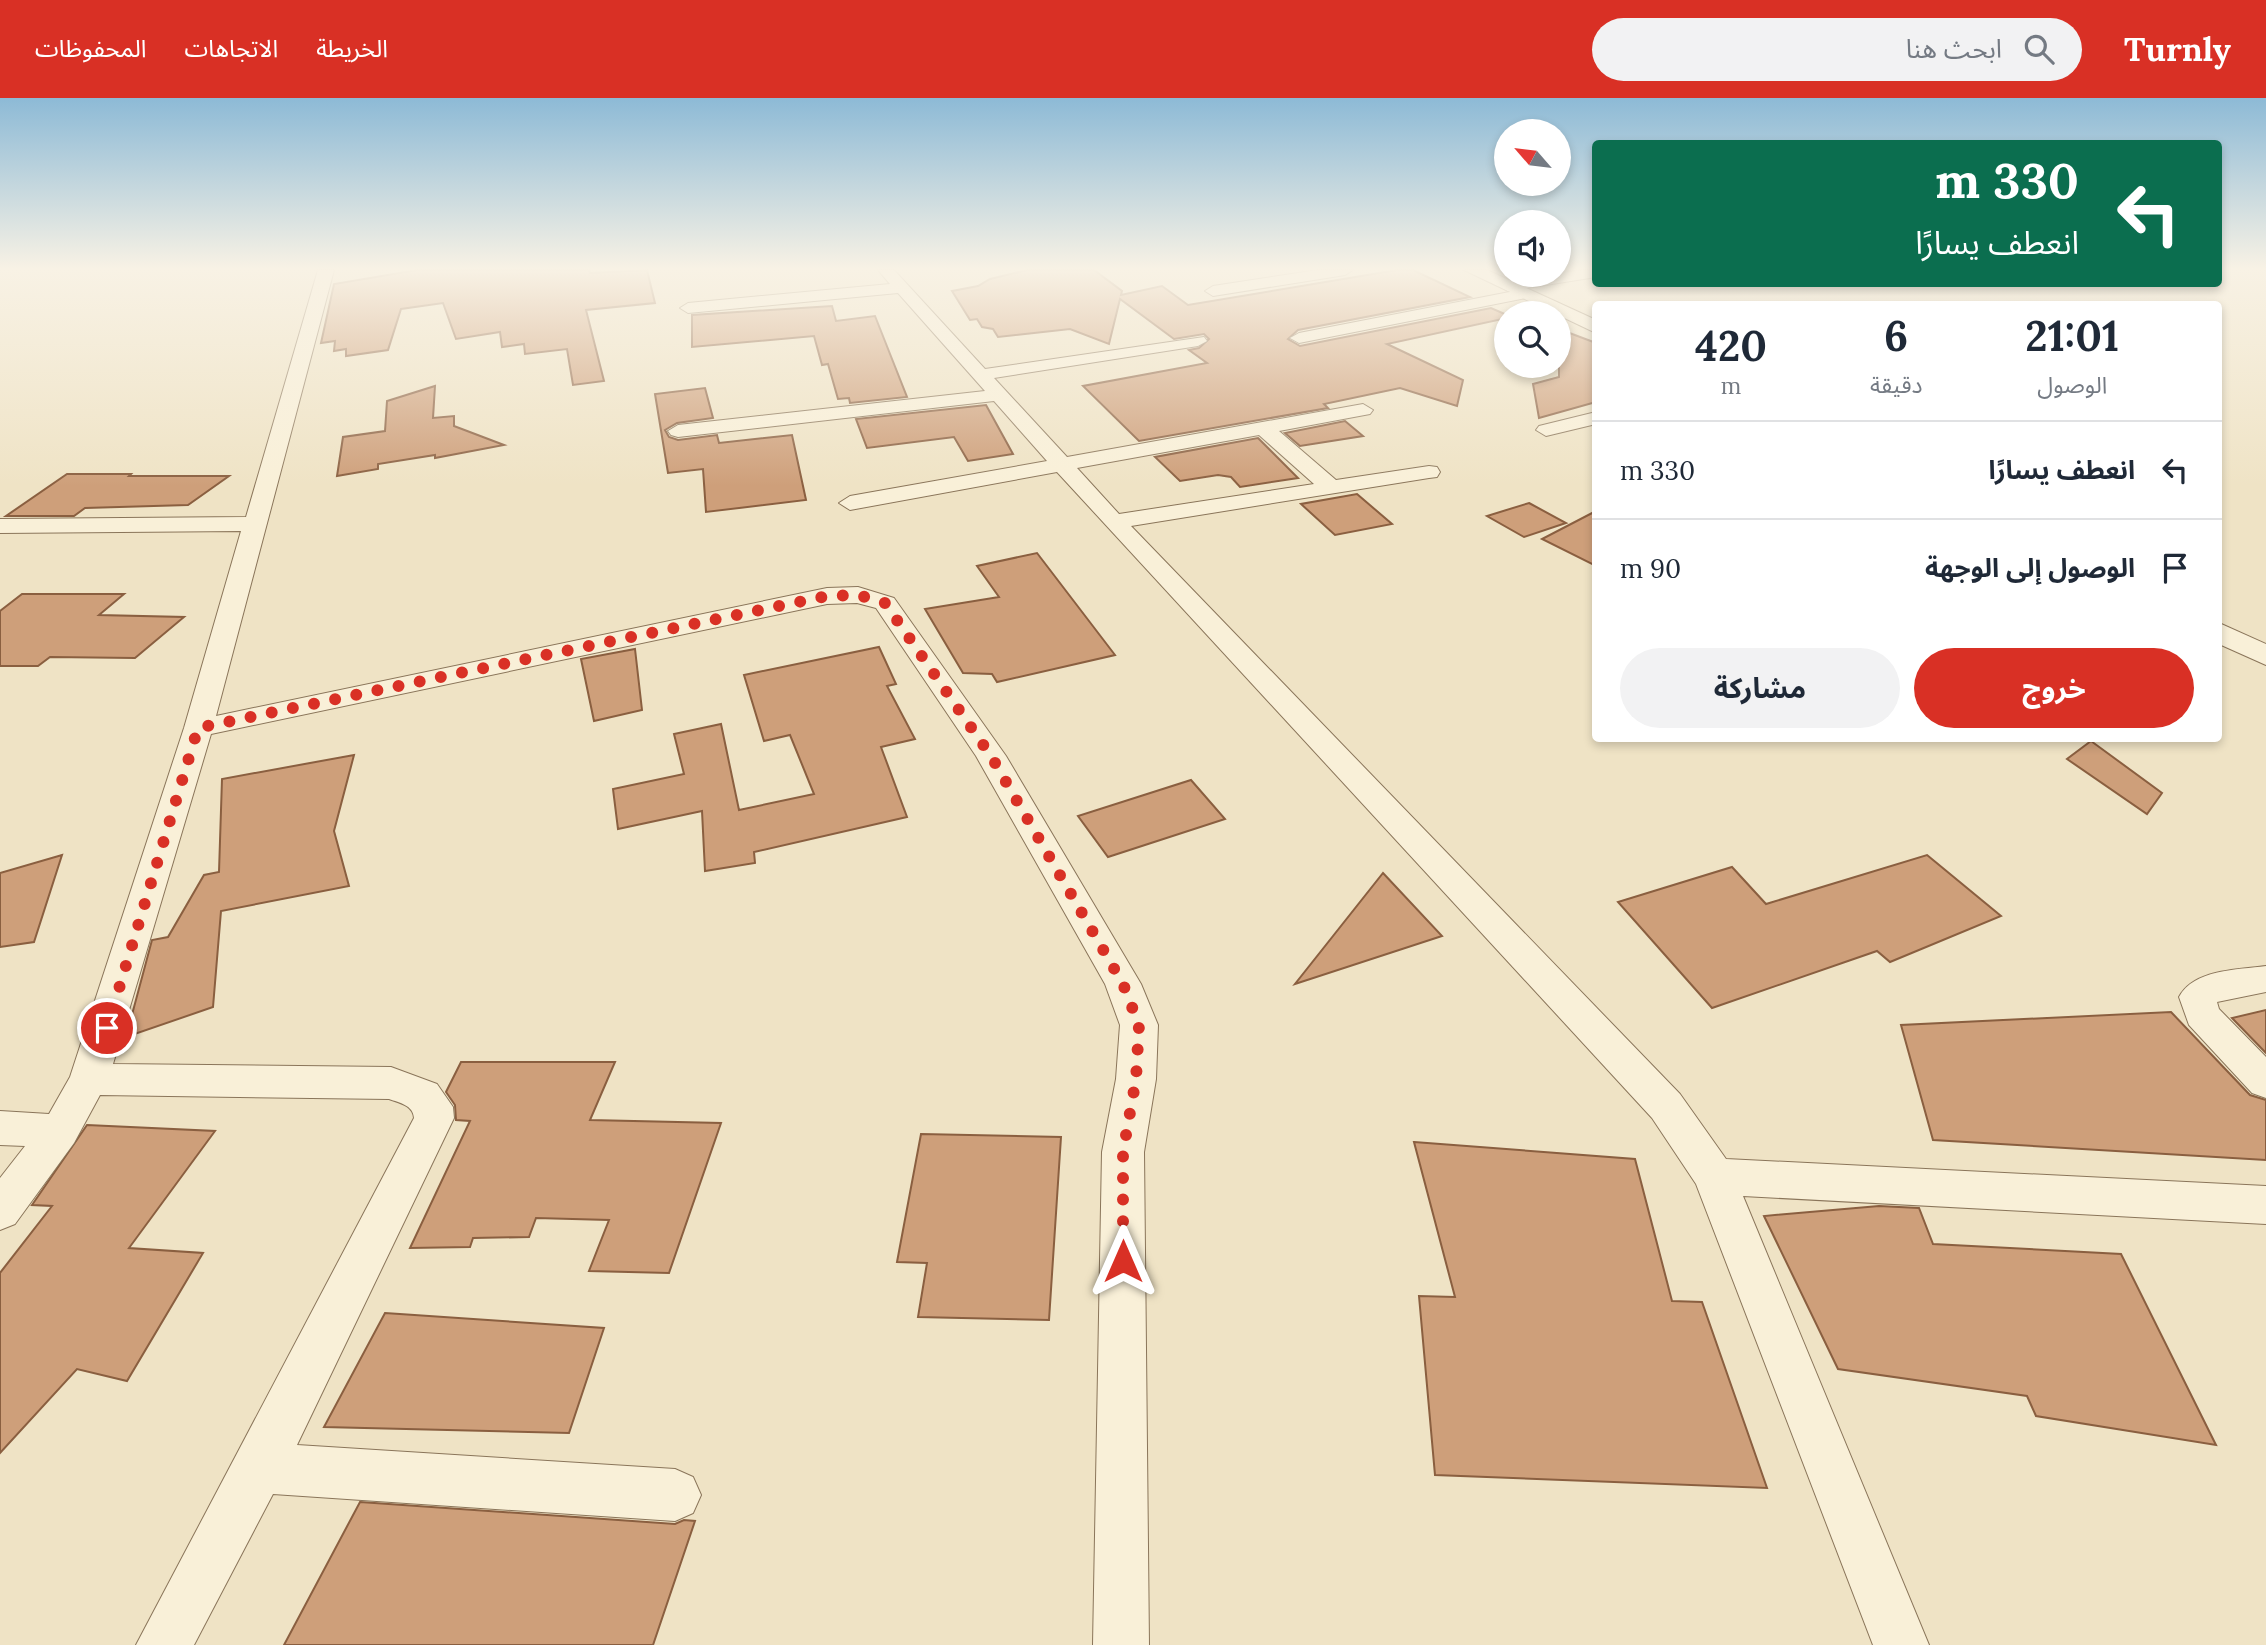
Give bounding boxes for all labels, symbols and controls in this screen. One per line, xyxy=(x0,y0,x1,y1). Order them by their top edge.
search box xyxy=(1592,18,2082,81)
text: Turnly xyxy=(2124,28,2231,70)
icon: search xyxy=(2020,30,2058,68)
text: ابحث هنا xyxy=(1906,32,2002,65)
text: المحفوظات xyxy=(35,33,146,64)
text: الاتجاهات xyxy=(184,33,278,64)
text: الخريطة xyxy=(316,33,388,64)
north arrow xyxy=(1494,119,1572,196)
map controls xyxy=(1494,119,1571,378)
text: 330 m xyxy=(1935,149,2079,211)
icon: left xyxy=(2103,168,2194,259)
button: sound xyxy=(1494,210,1571,287)
text: انعطف يسارًا xyxy=(1915,222,2079,263)
button: search xyxy=(1494,301,1571,378)
text: 6 xyxy=(1884,309,1908,363)
text: 21:01 xyxy=(2025,309,2119,363)
text: 420 xyxy=(1695,319,1767,373)
text: دقيقة xyxy=(1870,370,1922,399)
text: الوصول xyxy=(2037,370,2107,399)
text: m xyxy=(1721,371,1741,400)
icon: left xyxy=(2156,451,2194,489)
text: انعطف يسارًا xyxy=(1988,453,2135,486)
text: 330 m xyxy=(1620,454,1695,487)
icon: arrive xyxy=(2156,549,2194,587)
text: الوصول إلى الوجهة xyxy=(1925,551,2135,584)
text: 90 m xyxy=(1620,552,1681,585)
button: مشاركة xyxy=(1620,648,1900,728)
button: خروج xyxy=(1914,648,2194,728)
pin xyxy=(77,998,137,1058)
icon: arrive xyxy=(88,1009,126,1047)
position arrow xyxy=(1086,1224,1160,1298)

